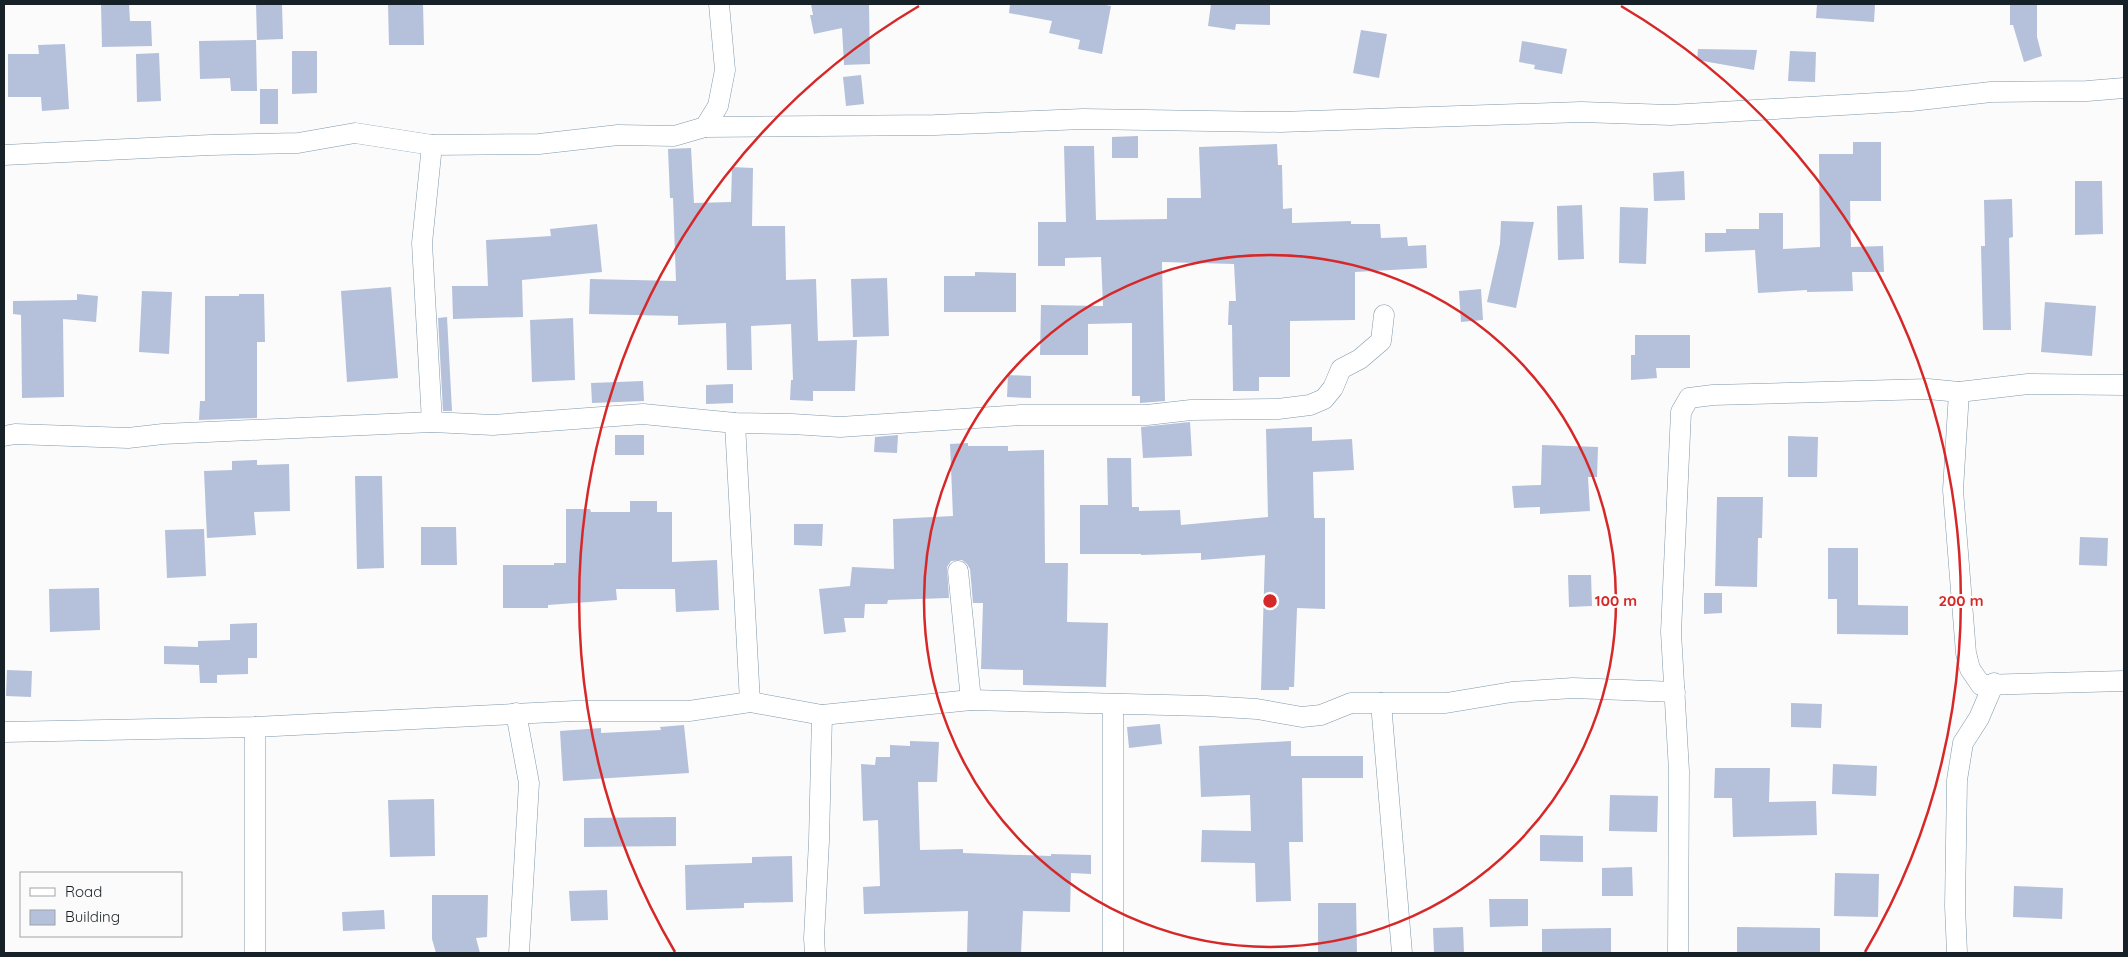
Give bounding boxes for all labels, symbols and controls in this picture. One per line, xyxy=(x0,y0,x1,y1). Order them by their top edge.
text: 100 m xyxy=(1595,591,1637,610)
text: 200 m xyxy=(1939,591,1984,610)
centre of rings xyxy=(1261,592,1279,610)
legend xyxy=(20,872,182,937)
text: Road xyxy=(65,882,102,901)
text: Building xyxy=(65,907,120,926)

